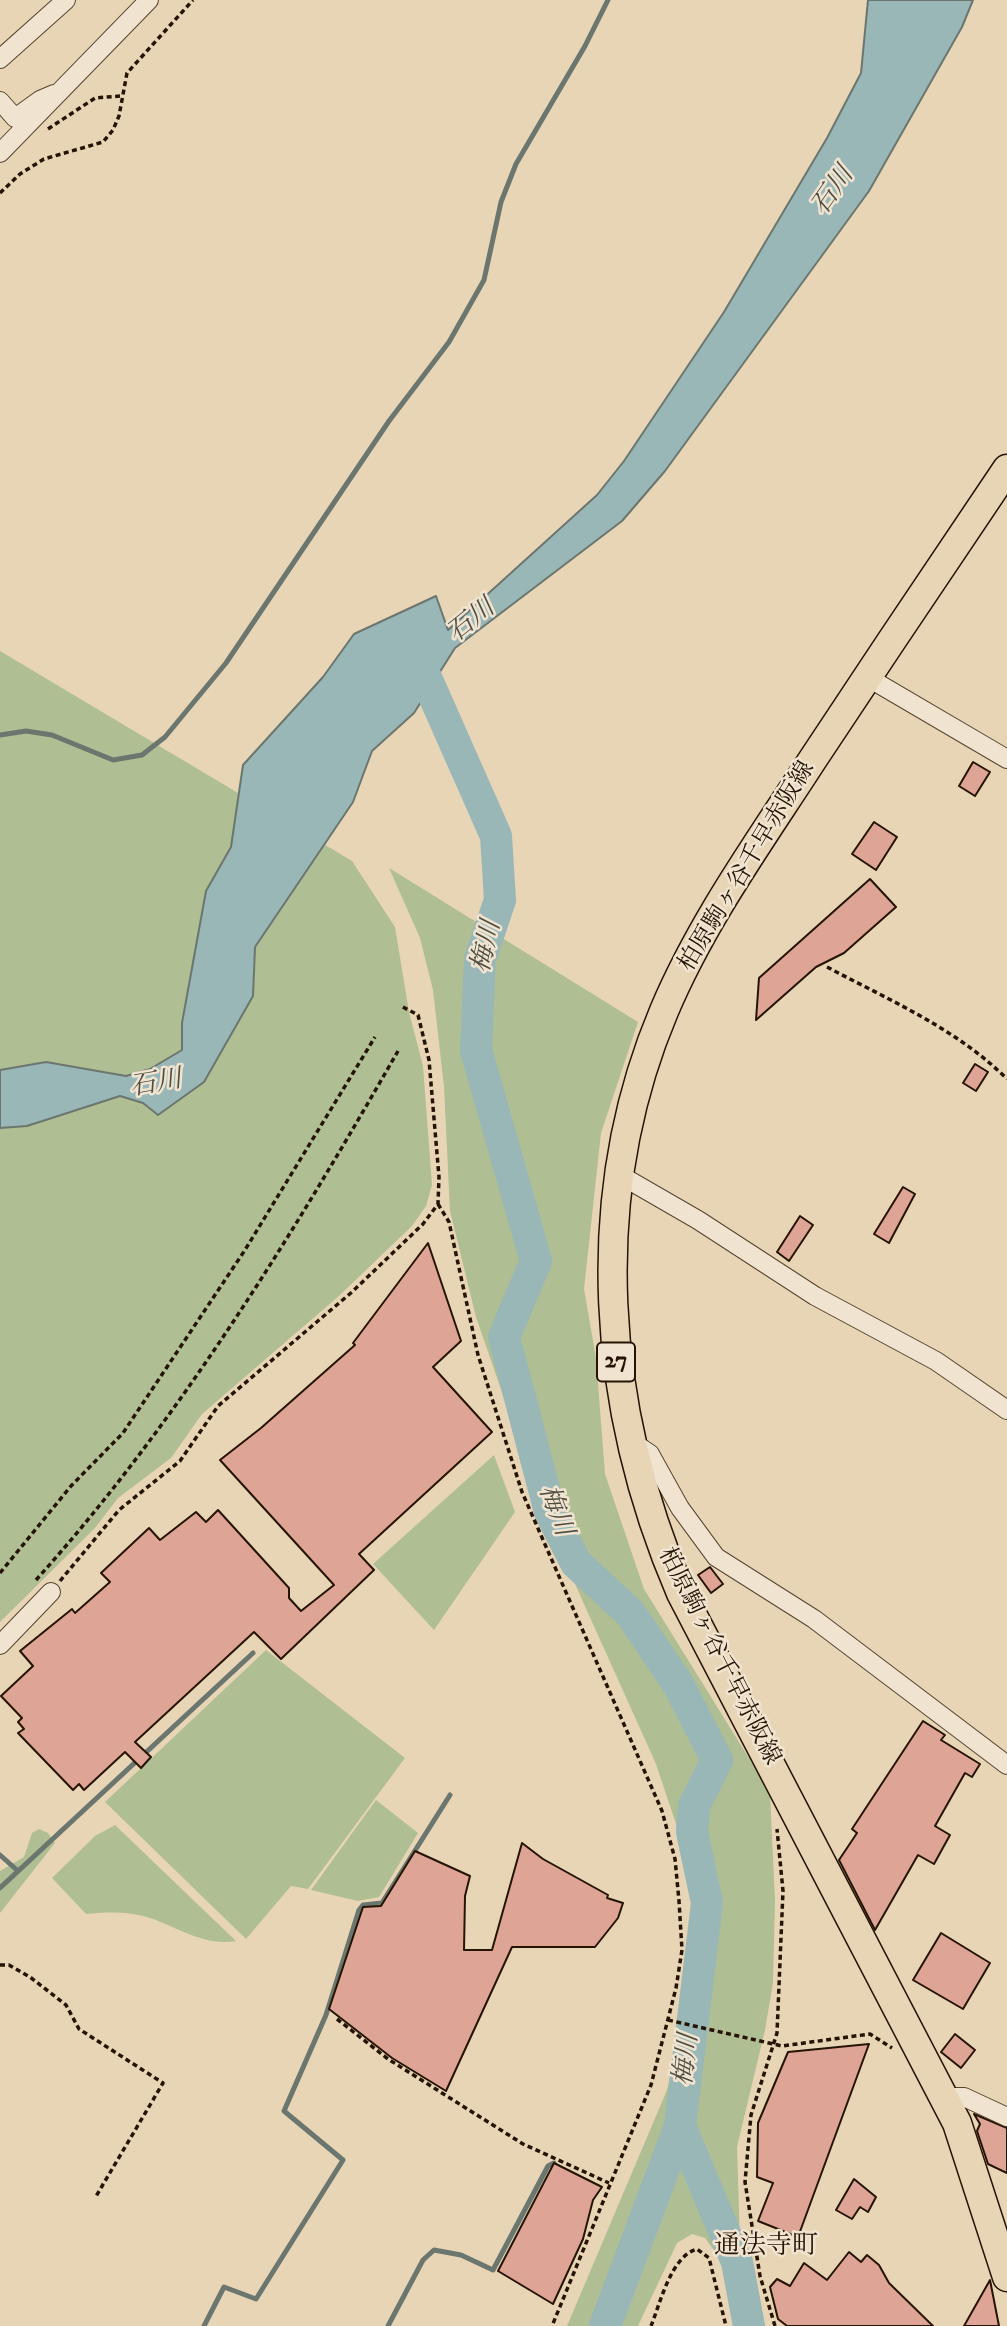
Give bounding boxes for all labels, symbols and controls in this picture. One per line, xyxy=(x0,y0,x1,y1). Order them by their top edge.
water label: 石川 xyxy=(806,162,862,222)
water label: 石川 xyxy=(442,594,502,650)
street label: 柏原駒ヶ谷千早赤阪線 xyxy=(674,757,822,977)
water label: 梅川 xyxy=(467,918,509,976)
water label: 石川 xyxy=(128,1065,184,1105)
road number: 27 xyxy=(597,1343,635,1382)
water label: 梅川 xyxy=(530,1481,578,1541)
street label: 柏原駒ヶ谷千早赤阪線 xyxy=(651,1544,785,1770)
water label: 梅川 xyxy=(669,2032,707,2088)
district label: 通法寺町 xyxy=(714,2232,818,2264)

